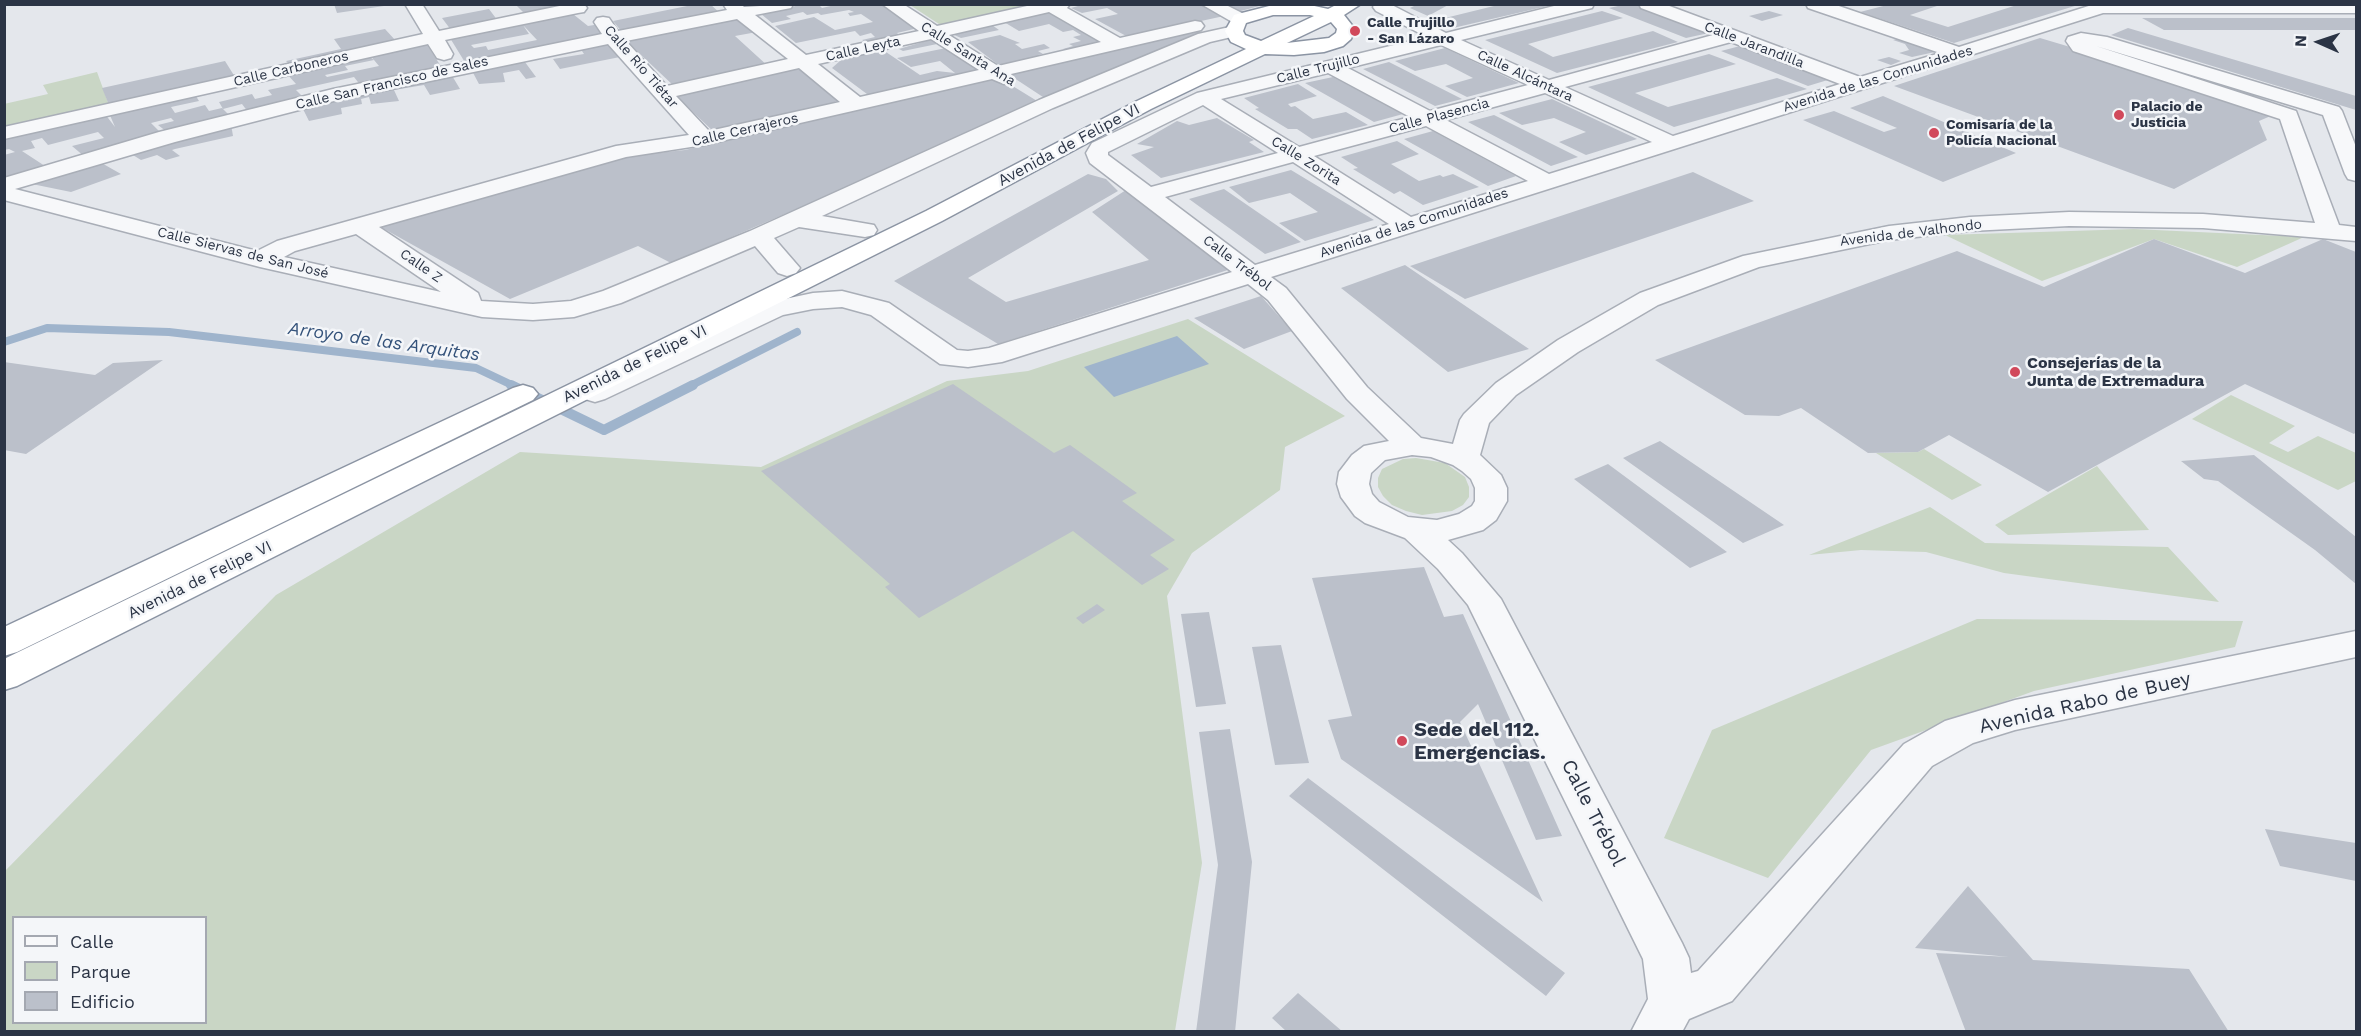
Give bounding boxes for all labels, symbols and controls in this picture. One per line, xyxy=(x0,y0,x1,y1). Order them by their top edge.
north arrow xyxy=(2289,12,2349,72)
place label: Calle Trujillo - San Lázaro xyxy=(1367,15,1455,48)
street label: Calle Santa Ana xyxy=(917,18,1019,90)
street label: Calle Jarandilla xyxy=(1702,18,1806,72)
street label: Calle Río Tiétar xyxy=(600,22,682,112)
marker: Calle Trujillo - San Lázaro xyxy=(1348,24,1362,38)
street label: Calle Leyta xyxy=(824,33,902,65)
text: N xyxy=(2291,35,2310,47)
street label: Avenida de las Comunidades xyxy=(1781,42,1975,116)
street label: Calle Alcántara xyxy=(1474,46,1576,106)
street label: Calle Carboneros xyxy=(232,48,350,90)
street label: Calle Trujillo xyxy=(1275,51,1361,87)
street label: Calle San Francisco de Sales xyxy=(294,53,490,113)
street label: Calle Plasencia xyxy=(1387,95,1491,137)
street label: Avenida de Felipe VI xyxy=(995,99,1143,191)
place label: Palacio de Justicia xyxy=(2131,99,2202,132)
marker: Palacio de Justicia xyxy=(2112,108,2126,122)
street label: Calle Cerrajeros xyxy=(690,110,800,150)
place label: Comisaría de la Policía Nacional xyxy=(1946,117,2056,150)
marker: Comisaría de la Policía Nacional xyxy=(1927,126,1941,140)
street label: Calle Zorita xyxy=(1268,133,1344,189)
street label: Avenida de las Comunidades xyxy=(1318,185,1510,261)
street label: Avenida de Valhondo xyxy=(1839,216,1983,250)
street label: Calle Siervas de San José xyxy=(156,224,330,282)
street label: Calle Trébol xyxy=(1199,232,1275,294)
street label: Calle Z xyxy=(397,245,445,287)
water label: Arroyo de las Arquitas xyxy=(287,318,481,366)
street label: Avenida de Felipe VI xyxy=(560,321,710,407)
place label: Consejerías de la Junta de Extremadura xyxy=(2027,353,2204,391)
marker: Consejerías de la Junta de Extremadura xyxy=(2008,365,2022,379)
street label: Avenida de Felipe VI xyxy=(125,537,275,623)
street label: Avenida Rabo de Buey xyxy=(1977,667,2193,739)
place label: Sede del 112. Emergencias. xyxy=(1414,718,1546,765)
marker: Sede del 112. Emergencias. xyxy=(1395,734,1409,748)
street label: Calle Trébol xyxy=(1556,756,1630,870)
legend xyxy=(12,916,207,1024)
text: Calle xyxy=(70,931,114,952)
text: Parque xyxy=(70,961,131,982)
text: Edificio xyxy=(70,991,135,1012)

